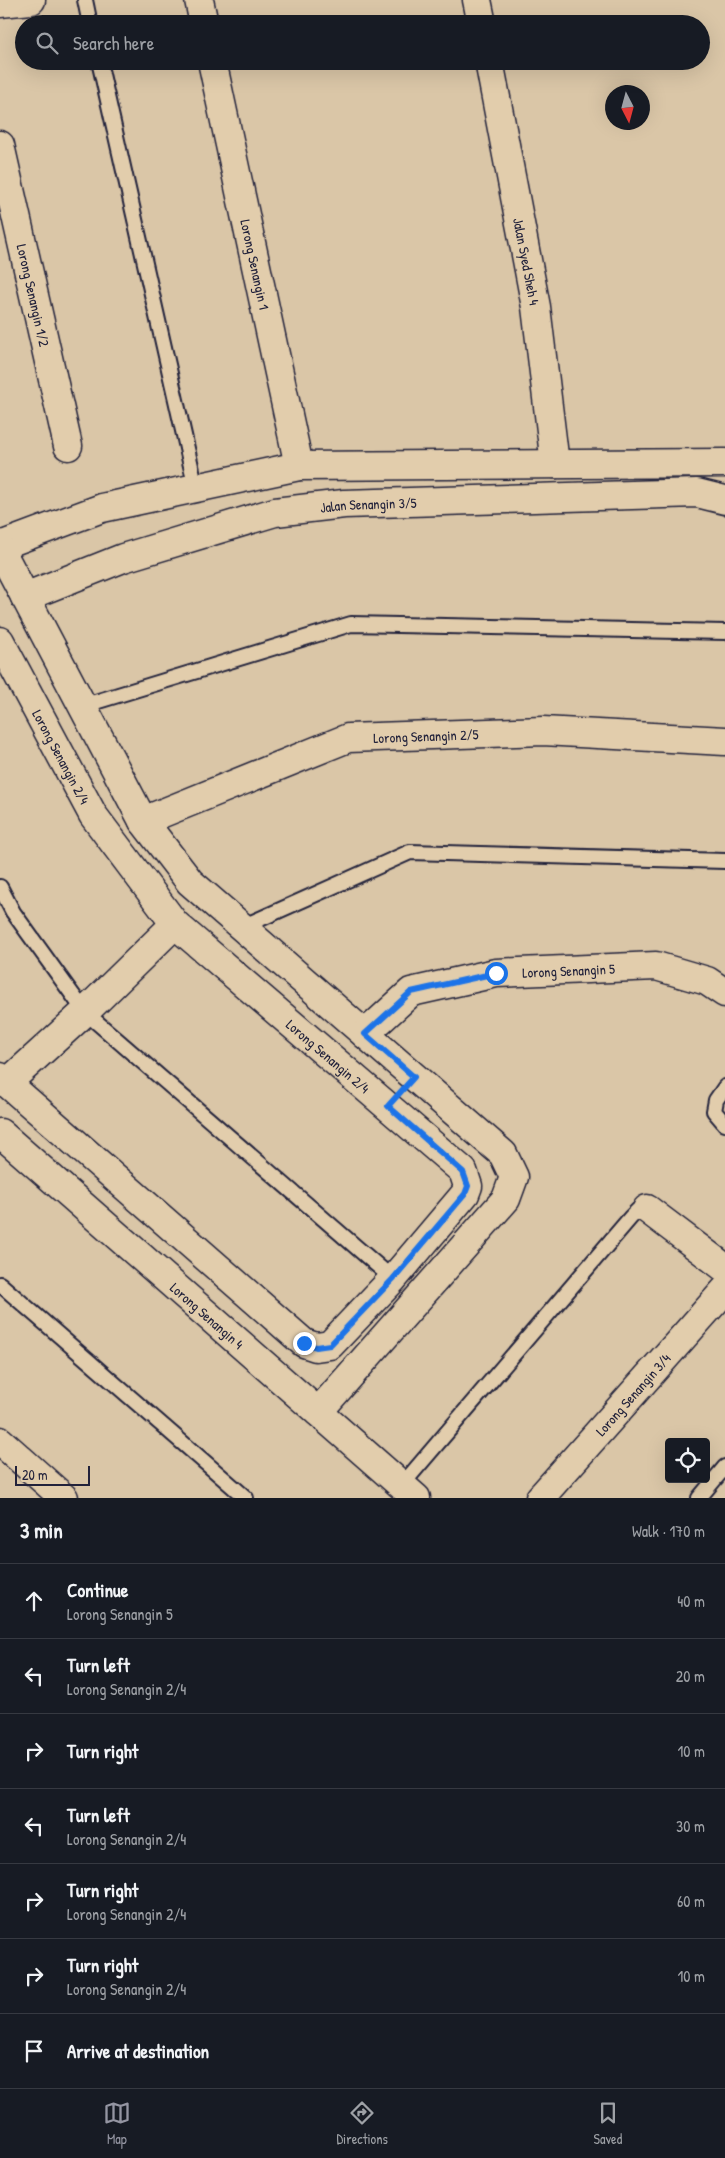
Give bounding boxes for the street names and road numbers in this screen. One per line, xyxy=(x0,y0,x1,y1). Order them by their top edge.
street label: Jalan Syed Sheh 4 xyxy=(510,216,545,307)
street label: Lorong Senangin 1 xyxy=(237,217,275,311)
street label: Lorong Senangin 1/2 xyxy=(13,242,55,349)
street label: Jalan Senangin 3/5 xyxy=(319,492,417,516)
street label: Lorong Senangin 2/4 xyxy=(29,706,95,807)
street label: Lorong Senangin 2/5 xyxy=(373,724,479,747)
street label: Lorong Senangin 5 xyxy=(522,958,615,981)
street label: Lorong Senangin 2/4 xyxy=(283,1014,374,1097)
street label: Lorong Senangin 4 xyxy=(167,1278,248,1353)
street label: Lorong Senangin 3/4 xyxy=(591,1349,674,1439)

